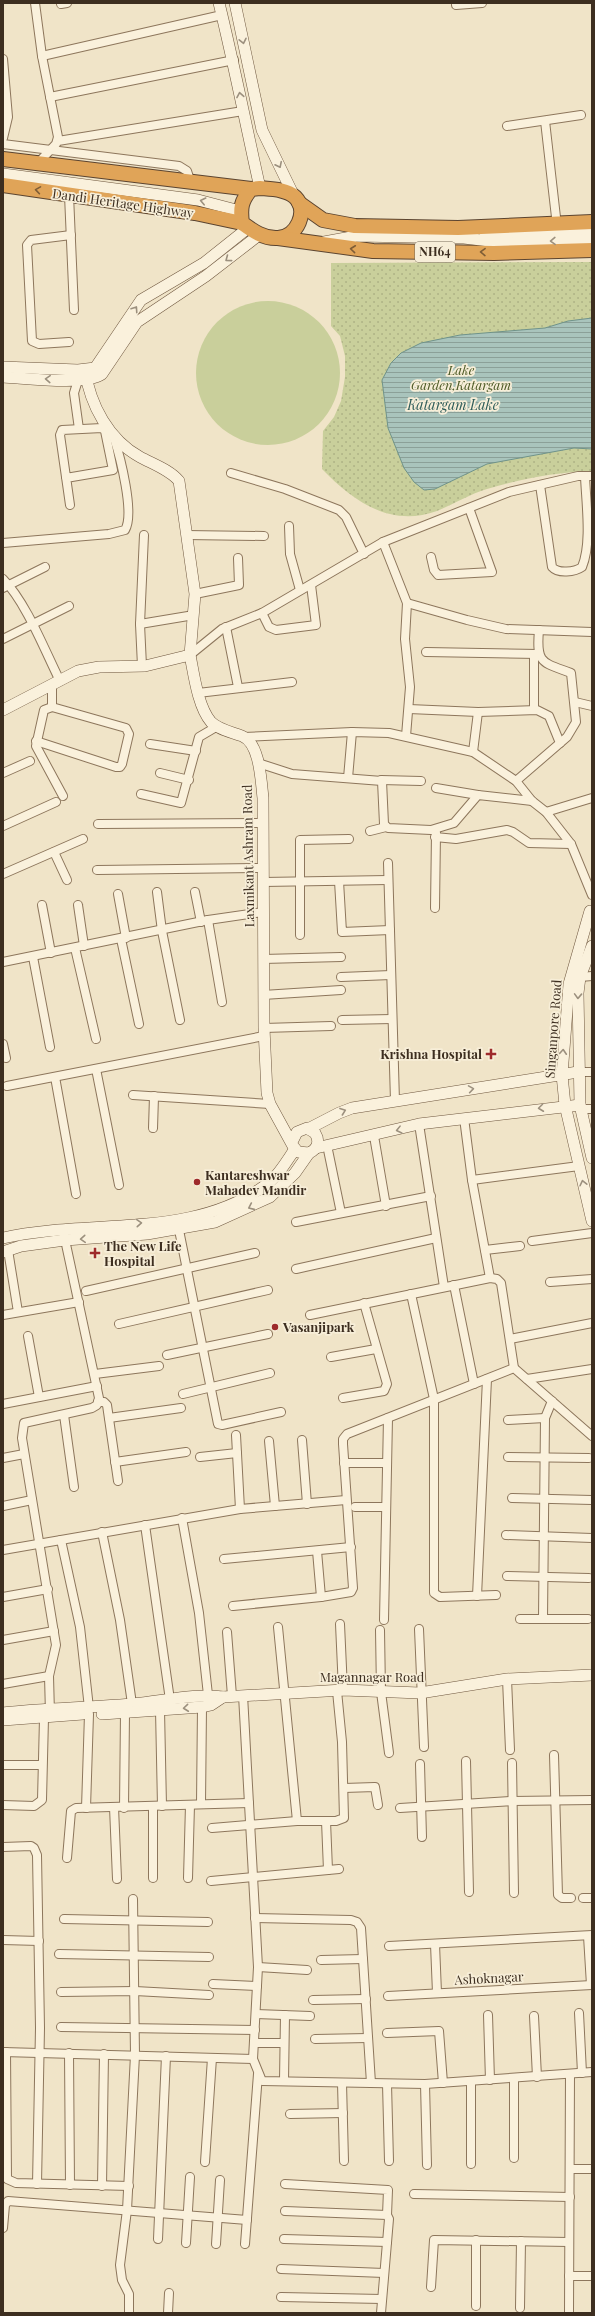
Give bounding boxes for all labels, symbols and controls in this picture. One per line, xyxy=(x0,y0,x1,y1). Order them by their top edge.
one-way arrow xyxy=(239,38,247,44)
one-way arrow xyxy=(236,92,245,98)
one-way arrow xyxy=(274,161,282,169)
street label: Dandi Heritage Highway xyxy=(51,184,195,221)
one-way arrow xyxy=(35,186,41,195)
one-way arrow xyxy=(200,197,206,205)
one-way arrow xyxy=(550,237,556,245)
road number: NH64 xyxy=(415,242,455,262)
one-way arrow xyxy=(350,245,356,254)
one-way arrow xyxy=(480,248,486,256)
one-way arrow xyxy=(225,254,232,261)
one-way arrow xyxy=(130,307,137,314)
park label: Lake Garden,Katargam xyxy=(411,361,511,393)
one-way arrow xyxy=(45,374,51,383)
water label: Katargam Lake xyxy=(406,395,499,414)
street label: Laxmikant Ashram Road xyxy=(238,784,257,928)
street label: Singanpore Road xyxy=(541,979,564,1079)
one-way arrow xyxy=(574,993,582,999)
place label: Krishna Hospital xyxy=(380,1045,482,1062)
marker: Krishna Hospital xyxy=(485,1048,497,1060)
one-way arrow xyxy=(559,1049,568,1055)
one-way arrow xyxy=(468,1085,474,1094)
one-way arrow xyxy=(538,1103,544,1112)
one-way arrow xyxy=(340,1108,347,1116)
one-way arrow xyxy=(395,1125,402,1133)
place label: Kantareshwar Mahadev Mandir xyxy=(205,1166,306,1198)
marker: Kantareshwar Mahadev Mandir xyxy=(192,1177,202,1187)
one-way arrow xyxy=(579,1180,588,1187)
one-way arrow xyxy=(247,1203,254,1211)
one-way arrow xyxy=(136,1219,142,1228)
one-way arrow xyxy=(80,1234,86,1243)
place label: The New Life Hospital xyxy=(104,1237,182,1269)
marker: The New Life Hospital xyxy=(89,1247,101,1259)
place label: Vasanjipark xyxy=(282,1318,354,1335)
marker: Vasanjipark xyxy=(270,1322,280,1332)
street label: Magannagar Road xyxy=(320,1668,425,1685)
one-way arrow xyxy=(183,1703,189,1712)
street label: Ashoknagar xyxy=(453,1967,524,1988)

